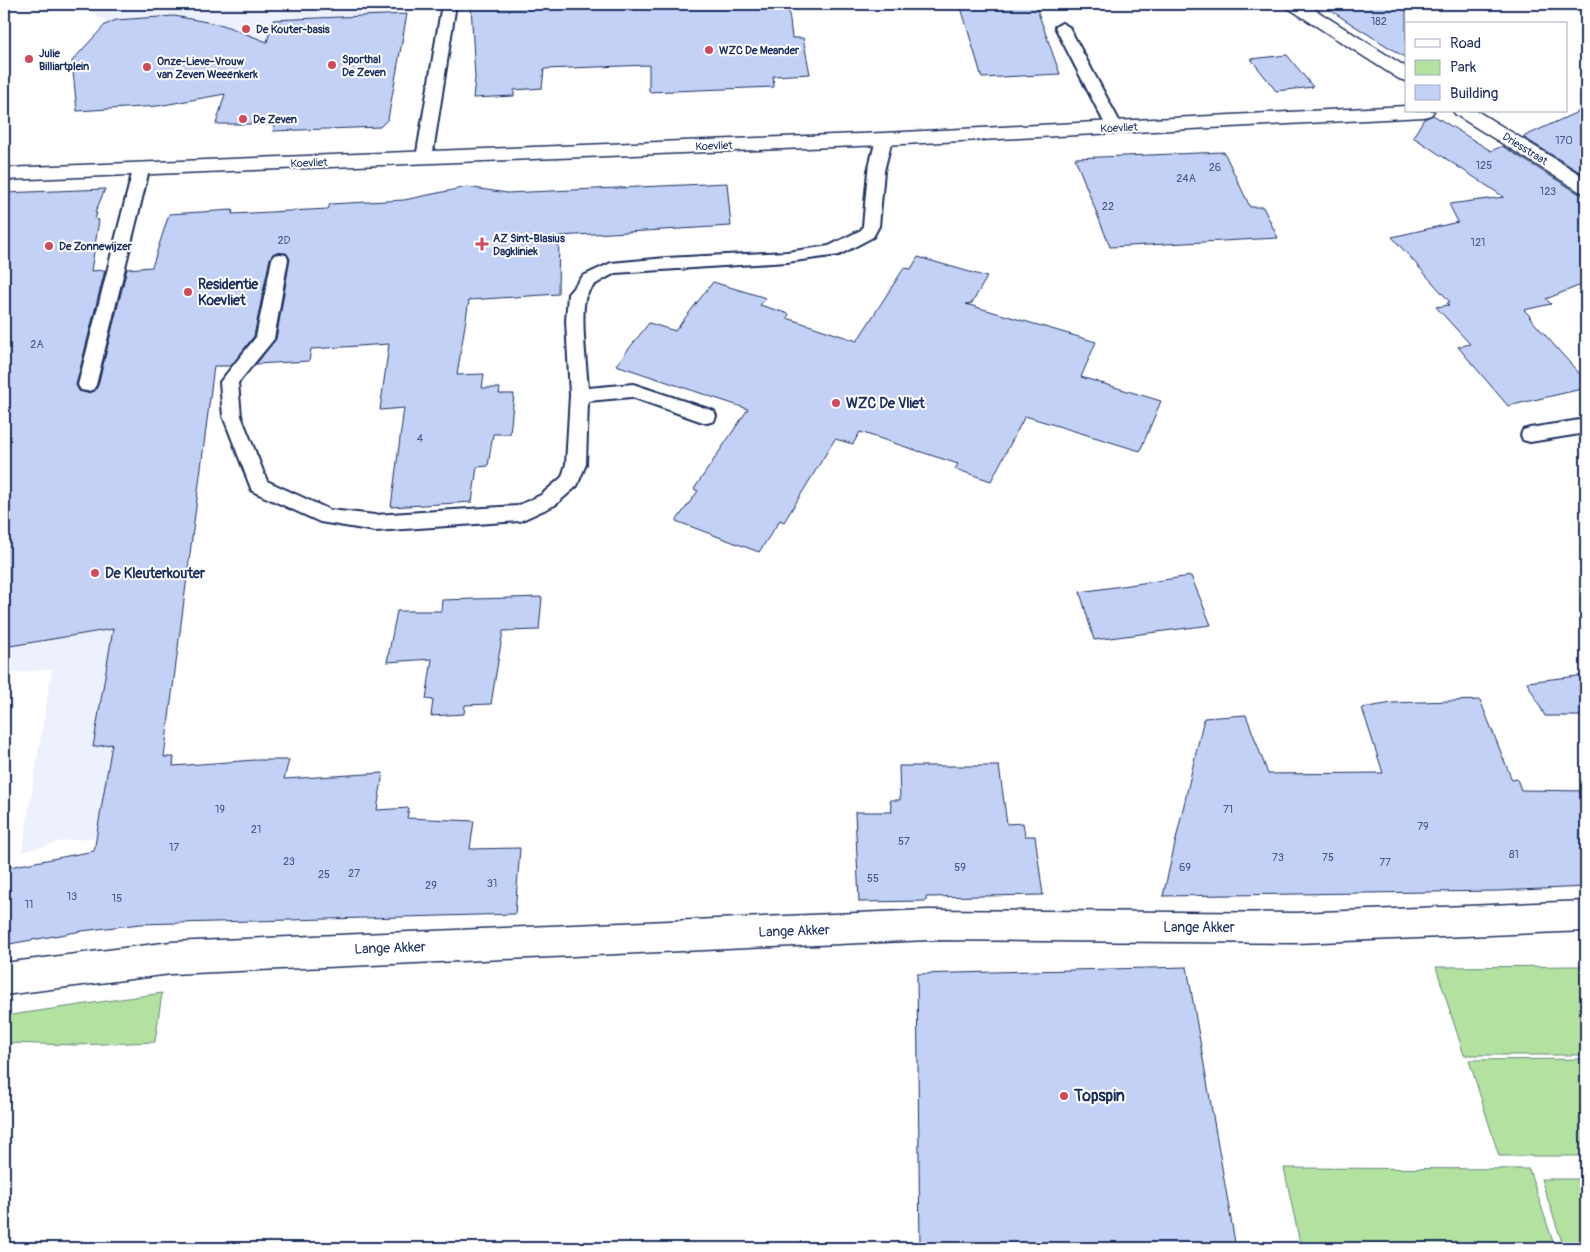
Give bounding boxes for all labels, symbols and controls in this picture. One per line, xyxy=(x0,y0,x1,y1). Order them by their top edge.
house number: 182 xyxy=(1371,15,1387,28)
legend xyxy=(1405,22,1568,112)
marker: De Kouter-basis xyxy=(240,23,252,35)
place label: De Kouter-basis xyxy=(256,23,330,36)
text: Road xyxy=(1450,34,1481,53)
marker: WZC De Meander xyxy=(703,44,715,56)
place label: WZC De Meander xyxy=(719,44,800,57)
place label: Julie Billiartplein xyxy=(39,47,89,73)
marker: Julie Billiartplein xyxy=(23,53,35,65)
place label: Sporthal De Zeven xyxy=(342,53,386,79)
place label: Onze-Lieve-Vrouw van Zeven Weeënkerk xyxy=(156,55,258,81)
text: Park xyxy=(1450,58,1477,77)
marker: Sporthal De Zeven xyxy=(326,59,338,71)
marker: Onze-Lieve-Vrouw van Zeven Weeënkerk xyxy=(141,61,153,73)
text: Building xyxy=(1450,84,1498,103)
marker: De Zeven xyxy=(237,113,249,125)
place label: De Zeven xyxy=(253,113,297,126)
street label: Koevliet xyxy=(1100,121,1139,135)
street label: Driesstraat xyxy=(1500,130,1550,168)
house number: 170 xyxy=(1555,134,1573,147)
street label: Koevliet xyxy=(695,139,733,153)
street label: Koevliet xyxy=(290,156,328,170)
house number: 125 xyxy=(1476,159,1492,172)
house number: 26 xyxy=(1209,161,1221,174)
house number: 24A xyxy=(1176,172,1196,185)
house number: 123 xyxy=(1540,185,1556,198)
house number: 22 xyxy=(1102,200,1114,213)
place label: AZ Sint-Blasius Dagkliniek xyxy=(493,232,565,258)
house number: 2D xyxy=(277,234,291,247)
house number: 121 xyxy=(1471,236,1485,249)
marker: AZ Sint-Blasius Dagkliniek xyxy=(475,237,489,251)
marker: De Zonnewijzer xyxy=(43,240,55,252)
place label: De Zonnewijzer xyxy=(59,240,133,253)
place label: Residentie Koevliet xyxy=(198,276,259,309)
marker: Residentie Koevliet xyxy=(182,286,194,298)
house number: 2A xyxy=(30,338,44,351)
place label: WZC De Vliet xyxy=(846,395,925,412)
marker: WZC De Vliet xyxy=(830,397,842,409)
house number: 4 xyxy=(417,432,424,445)
place label: De Kleuterkouter xyxy=(105,565,206,582)
marker: De Kleuterkouter xyxy=(89,567,101,579)
house number: 19 xyxy=(215,803,225,816)
house number: 71 xyxy=(1223,803,1233,816)
house number: 79 xyxy=(1417,820,1429,833)
house number: 21 xyxy=(251,823,261,836)
house number: 57 xyxy=(898,835,910,848)
house number: 17 xyxy=(169,841,179,854)
house number: 81 xyxy=(1509,848,1519,861)
house number: 73 xyxy=(1272,851,1284,864)
house number: 75 xyxy=(1322,851,1334,864)
house number: 23 xyxy=(283,855,295,868)
house number: 77 xyxy=(1379,856,1391,869)
house number: 59 xyxy=(954,861,966,874)
house number: 69 xyxy=(1179,861,1191,874)
house number: 27 xyxy=(348,867,360,880)
house number: 25 xyxy=(318,868,330,881)
house number: 55 xyxy=(867,872,879,885)
house number: 31 xyxy=(487,877,497,890)
house number: 29 xyxy=(425,879,437,892)
house number: 13 xyxy=(67,890,77,903)
house number: 15 xyxy=(112,892,122,905)
house number: 11 xyxy=(25,898,33,911)
street label: Lange Akker xyxy=(1163,919,1235,936)
street label: Lange Akker xyxy=(758,921,830,941)
street label: Lange Akker xyxy=(354,938,426,958)
place label: Topspin xyxy=(1073,1086,1125,1106)
marker: Topspin xyxy=(1058,1090,1070,1102)

